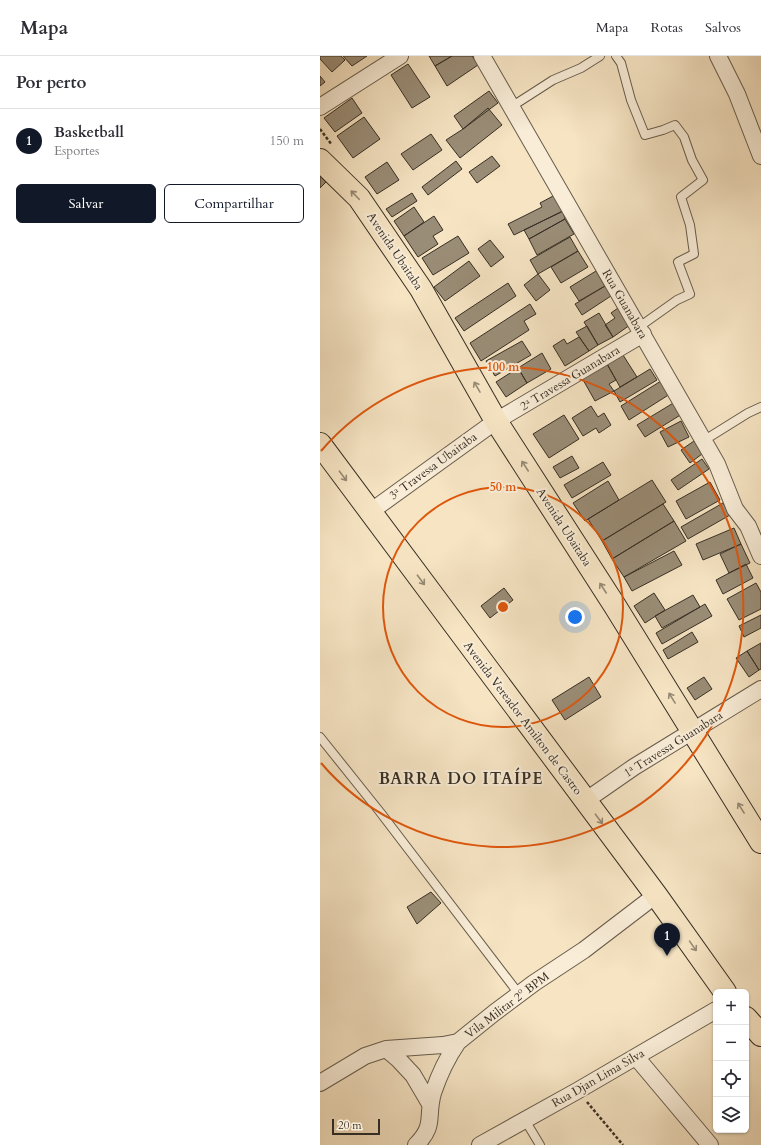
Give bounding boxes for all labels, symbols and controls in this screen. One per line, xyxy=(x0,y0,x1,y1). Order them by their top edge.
text: Mapa xyxy=(20,15,68,41)
text: Mapa xyxy=(596,18,629,37)
text: Rotas xyxy=(651,18,683,37)
text: Salvos xyxy=(705,18,741,37)
text: Por perto xyxy=(16,71,86,94)
text: Basketball xyxy=(54,122,124,142)
text: 1 xyxy=(26,132,32,150)
text: 150 m xyxy=(270,132,304,150)
text: Esportes xyxy=(54,142,99,160)
button: Salvar xyxy=(16,184,156,223)
button: Compartilhar xyxy=(164,184,304,223)
one-way arrow xyxy=(350,190,360,200)
street label: Avenida Ubaitaba xyxy=(363,209,427,294)
street label: Rua Guanabara xyxy=(599,266,652,342)
street label: 2ª Travessa Guanabara xyxy=(517,341,624,414)
text: 100 m xyxy=(487,359,520,375)
one-way arrow xyxy=(472,381,480,393)
street label: 3ª Travessa Ubaitaba xyxy=(386,428,481,503)
one-way arrow xyxy=(521,461,530,472)
one-way arrow xyxy=(339,470,347,481)
text: 50 m xyxy=(490,479,517,495)
street label: Avenida Ubaitaba xyxy=(533,485,596,570)
one-way arrow xyxy=(417,574,425,585)
one-way arrow xyxy=(599,583,607,594)
centre of rings xyxy=(496,600,510,614)
your location xyxy=(565,607,585,627)
street label: Avenida Vereador Amilton de Castro xyxy=(460,638,586,798)
one-way arrow xyxy=(668,693,676,704)
street label: 1ª Travessa Guanabara xyxy=(621,707,726,781)
district label: BARRA DO ITAÍPE xyxy=(378,767,544,790)
one-way arrow xyxy=(736,802,744,814)
one-way arrow xyxy=(595,813,603,824)
pin: 1 xyxy=(654,923,680,956)
one-way arrow xyxy=(689,940,697,951)
street label: Vila Militar 2º BPM xyxy=(462,968,553,1042)
map controls xyxy=(713,989,749,1133)
button: + xyxy=(713,989,749,1025)
button: − xyxy=(713,1025,749,1061)
street label: Rua Djan Lima Silva xyxy=(549,1045,648,1111)
button: locate xyxy=(713,1061,749,1097)
button: layers xyxy=(713,1097,749,1133)
scale bar xyxy=(332,1117,380,1136)
text: 20 m xyxy=(338,1118,362,1133)

